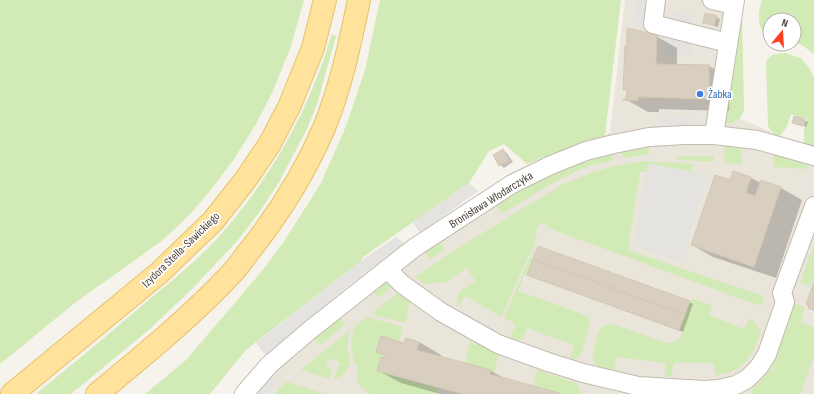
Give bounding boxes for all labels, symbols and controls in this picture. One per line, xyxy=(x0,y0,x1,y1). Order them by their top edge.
north arrow xyxy=(762,12,802,52)
text: N xyxy=(780,16,790,30)
place label: Żabka xyxy=(708,87,732,102)
marker: Żabka xyxy=(695,89,705,99)
street label: Bronisława Włodarczyka xyxy=(446,168,536,232)
street label: Izydora Stella-Sawickiego xyxy=(139,209,223,291)

